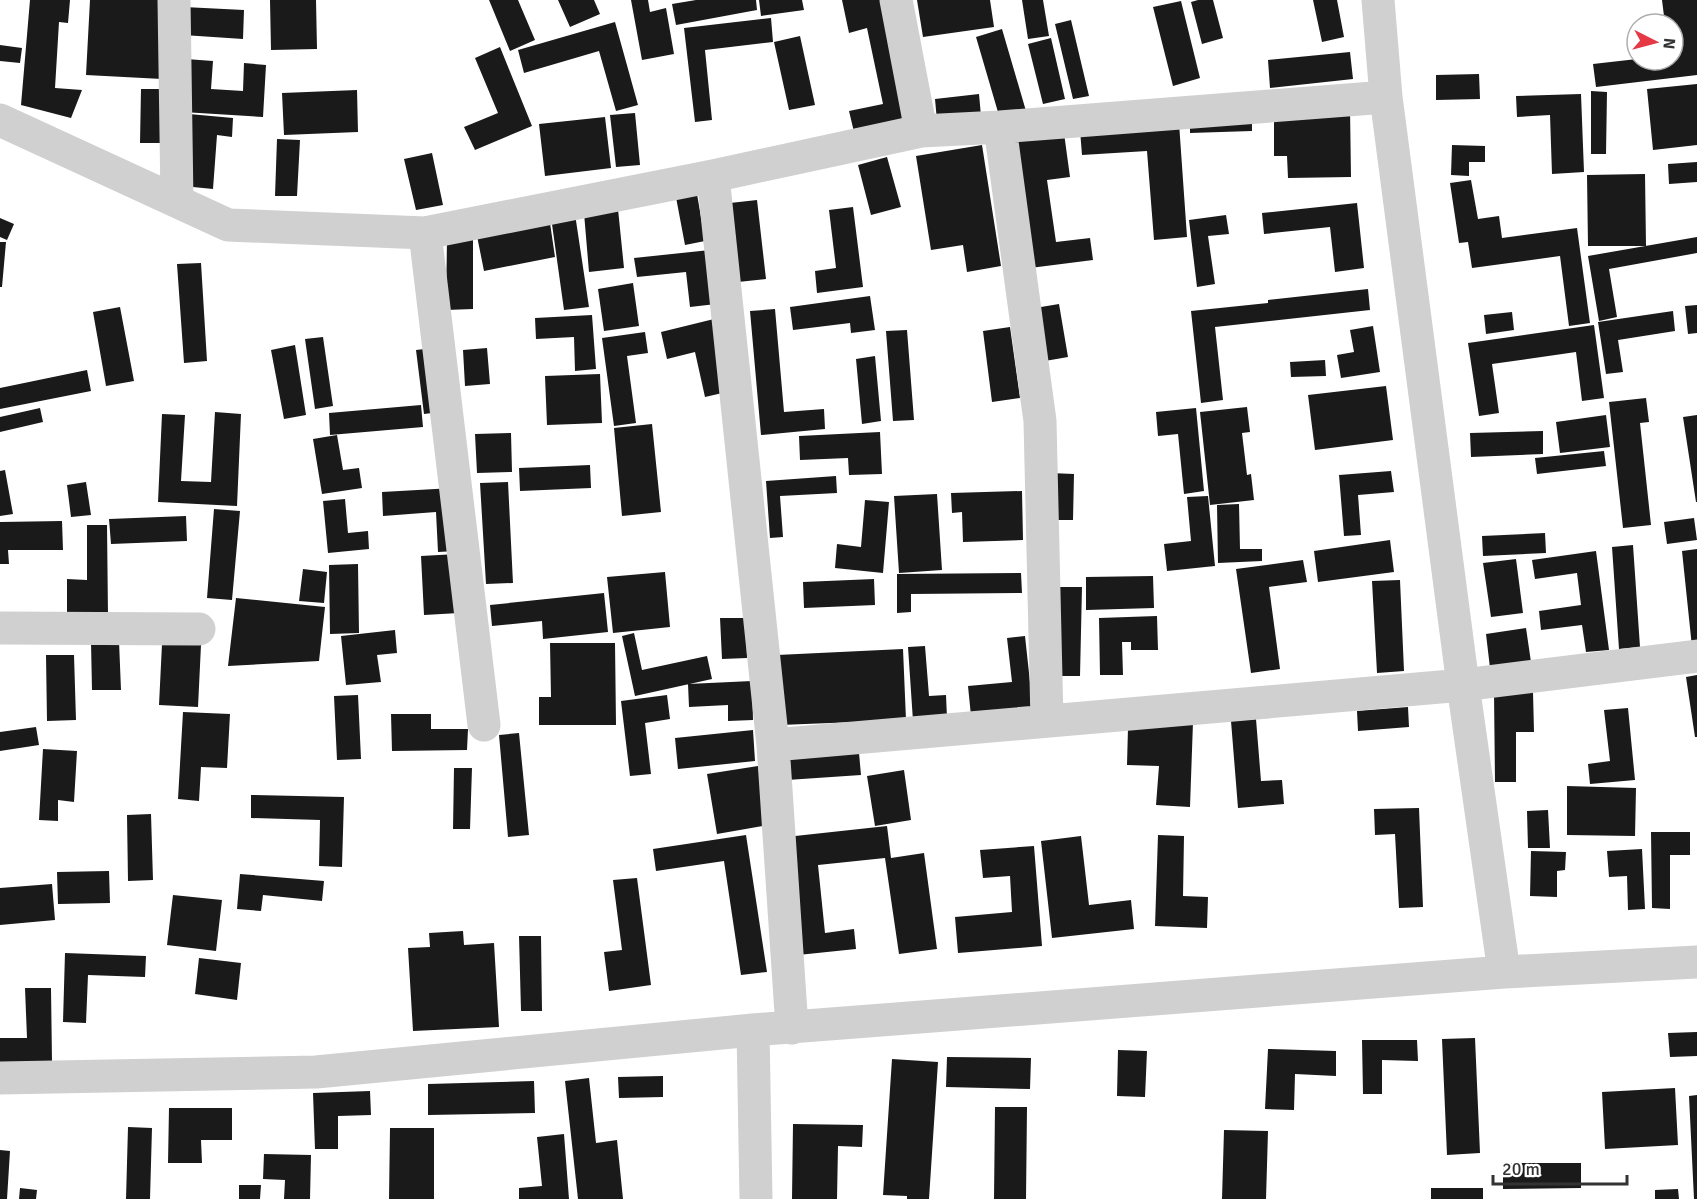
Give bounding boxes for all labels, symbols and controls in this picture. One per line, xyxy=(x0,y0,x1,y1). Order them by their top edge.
north arrow xyxy=(1625,12,1685,72)
text: N xyxy=(1658,37,1679,50)
scale bar xyxy=(1493,1148,1626,1186)
text: 20 m xyxy=(1502,1158,1540,1180)

